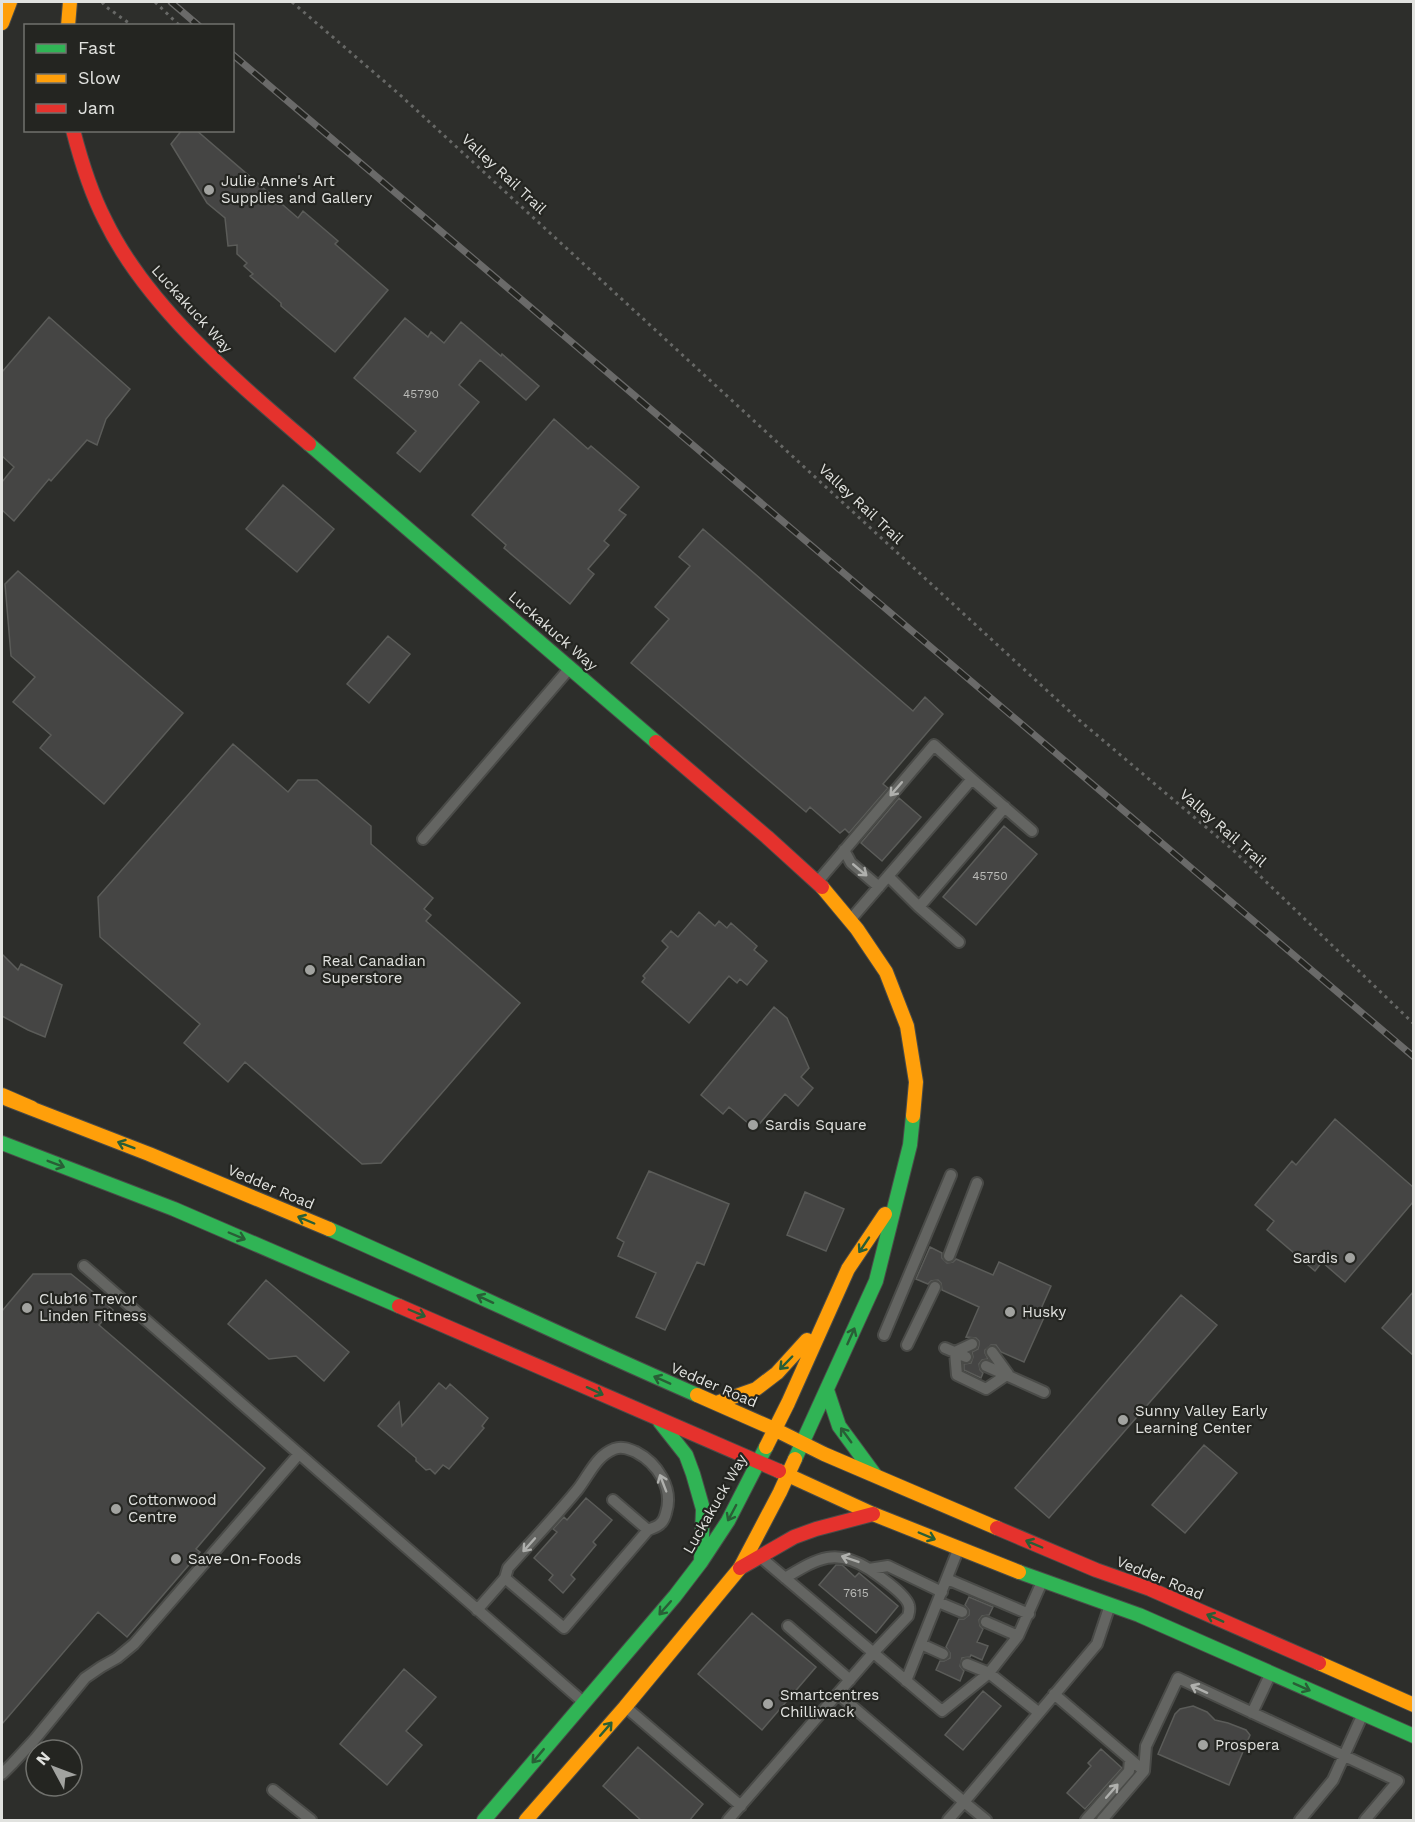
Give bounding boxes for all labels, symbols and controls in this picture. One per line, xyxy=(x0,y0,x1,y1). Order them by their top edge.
legend xyxy=(24,24,234,132)
text: Fast xyxy=(78,37,116,58)
text: Slow xyxy=(78,67,121,88)
text: Jam xyxy=(78,97,115,118)
street label: Valley Rail Trail xyxy=(458,130,550,218)
place label: Julie Anne's Art Supplies and Gallery xyxy=(221,172,372,207)
marker: Julie Anne's Art Supplies and Gallery xyxy=(202,183,216,197)
street label: Luckakuck Way xyxy=(148,261,236,357)
house number: 45790 xyxy=(403,387,439,401)
street label: Valley Rail Trail xyxy=(815,460,907,548)
street label: Luckakuck Way xyxy=(505,587,601,675)
one-way arrow xyxy=(889,781,903,796)
street label: Valley Rail Trail xyxy=(1176,785,1271,871)
one-way arrow xyxy=(852,863,867,877)
house number: 45750 xyxy=(972,869,1008,883)
place label: Real Canadian Superstore xyxy=(322,952,426,987)
marker: Real Canadian Superstore xyxy=(303,963,317,977)
place label: Sardis Square xyxy=(765,1116,867,1134)
marker: Sardis Square xyxy=(746,1118,760,1132)
one-way arrow xyxy=(118,1139,136,1150)
one-way arrow xyxy=(46,1159,65,1170)
street label: Vedder Road xyxy=(225,1161,317,1213)
one-way arrow xyxy=(298,1213,316,1225)
one-way arrow xyxy=(228,1231,246,1242)
one-way arrow xyxy=(858,1236,871,1253)
place label: Sardis xyxy=(1293,1249,1338,1267)
marker: Sardis xyxy=(1343,1251,1357,1265)
place label: Club16 Trevor Linden Fitness xyxy=(39,1290,147,1325)
one-way arrow xyxy=(476,1293,494,1304)
marker: Club16 Trevor Linden Fitness xyxy=(20,1301,34,1315)
place label: Husky xyxy=(1022,1303,1067,1321)
marker: Husky xyxy=(1003,1305,1017,1319)
one-way arrow xyxy=(407,1308,425,1319)
one-way arrow xyxy=(846,1328,857,1346)
one-way arrow xyxy=(779,1355,794,1370)
street label: Vedder Road xyxy=(668,1359,760,1411)
one-way arrow xyxy=(653,1374,671,1386)
one-way arrow xyxy=(586,1385,604,1397)
place label: Sunny Valley Early Learning Center xyxy=(1135,1402,1268,1437)
marker: Sunny Valley Early Learning Center xyxy=(1116,1413,1130,1427)
one-way arrow xyxy=(839,1428,852,1444)
street label: Luckakuck Way xyxy=(679,1451,751,1557)
one-way arrow xyxy=(657,1474,668,1493)
place label: Cottonwood Centre xyxy=(128,1491,217,1526)
marker: Cottonwood Centre xyxy=(109,1502,123,1516)
one-way arrow xyxy=(726,1504,737,1522)
one-way arrow xyxy=(917,1531,935,1542)
one-way arrow xyxy=(522,1537,536,1552)
one-way arrow xyxy=(1026,1538,1044,1549)
place label: Save-On-Foods xyxy=(188,1550,302,1568)
marker: Save-On-Foods xyxy=(169,1552,183,1566)
street label: Vedder Road xyxy=(1114,1552,1206,1604)
one-way arrow xyxy=(842,1553,860,1564)
house number: 7615 xyxy=(843,1586,869,1600)
one-way arrow xyxy=(658,1600,672,1615)
one-way arrow xyxy=(1206,1612,1224,1623)
one-way arrow xyxy=(1191,1682,1209,1694)
one-way arrow xyxy=(1293,1682,1311,1694)
place label: Smartcentres Chilliwack xyxy=(780,1686,879,1721)
marker: Smartcentres Chilliwack xyxy=(761,1697,775,1711)
one-way arrow xyxy=(599,1722,613,1737)
place label: Prospera xyxy=(1215,1736,1280,1754)
north arrow xyxy=(24,1738,84,1798)
marker: Prospera xyxy=(1196,1738,1210,1752)
text: N xyxy=(32,1748,54,1769)
one-way arrow xyxy=(532,1748,545,1764)
one-way arrow xyxy=(1105,1784,1119,1799)

